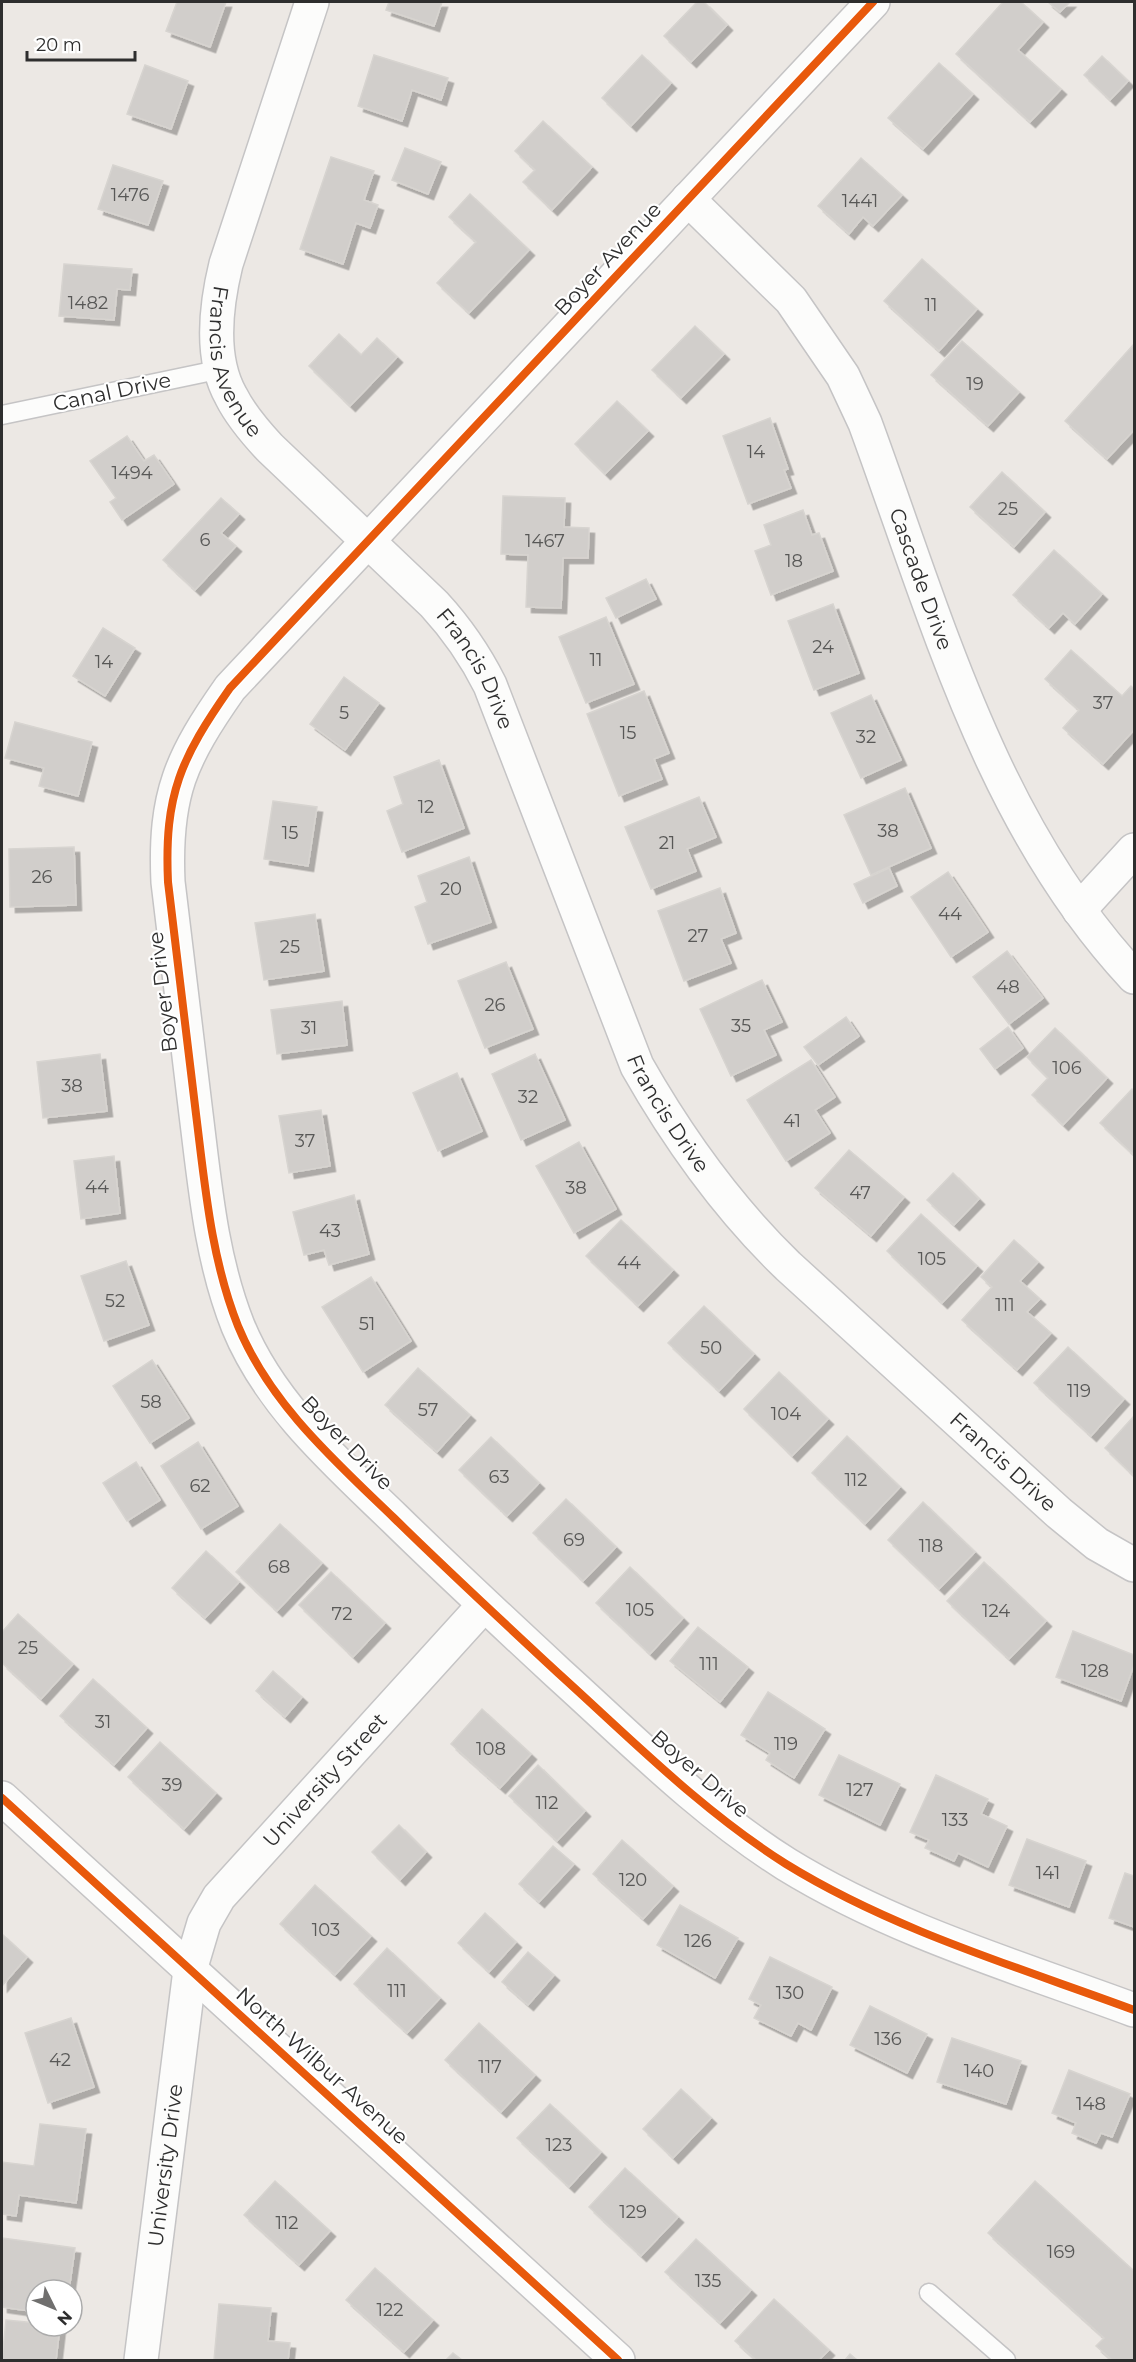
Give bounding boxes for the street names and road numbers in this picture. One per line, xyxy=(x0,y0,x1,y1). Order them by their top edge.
street label: Boyer Avenue xyxy=(549,197,666,320)
street label: Francis Avenue xyxy=(204,284,268,442)
street label: Canal Drive xyxy=(51,367,173,416)
street label: Cascade Drive xyxy=(884,505,958,653)
street label: Francis Drive xyxy=(432,603,519,733)
street label: Boyer Drive xyxy=(143,930,182,1054)
street label: Francis Drive xyxy=(622,1051,715,1177)
street label: Boyer Drive xyxy=(296,1390,399,1495)
street label: Francis Drive xyxy=(945,1407,1062,1516)
street label: University Street xyxy=(257,1707,392,1852)
street label: Boyer Drive xyxy=(646,1724,754,1823)
street label: North Wilbur Avenue xyxy=(231,1982,414,2150)
street label: University Drive xyxy=(142,2082,188,2248)

